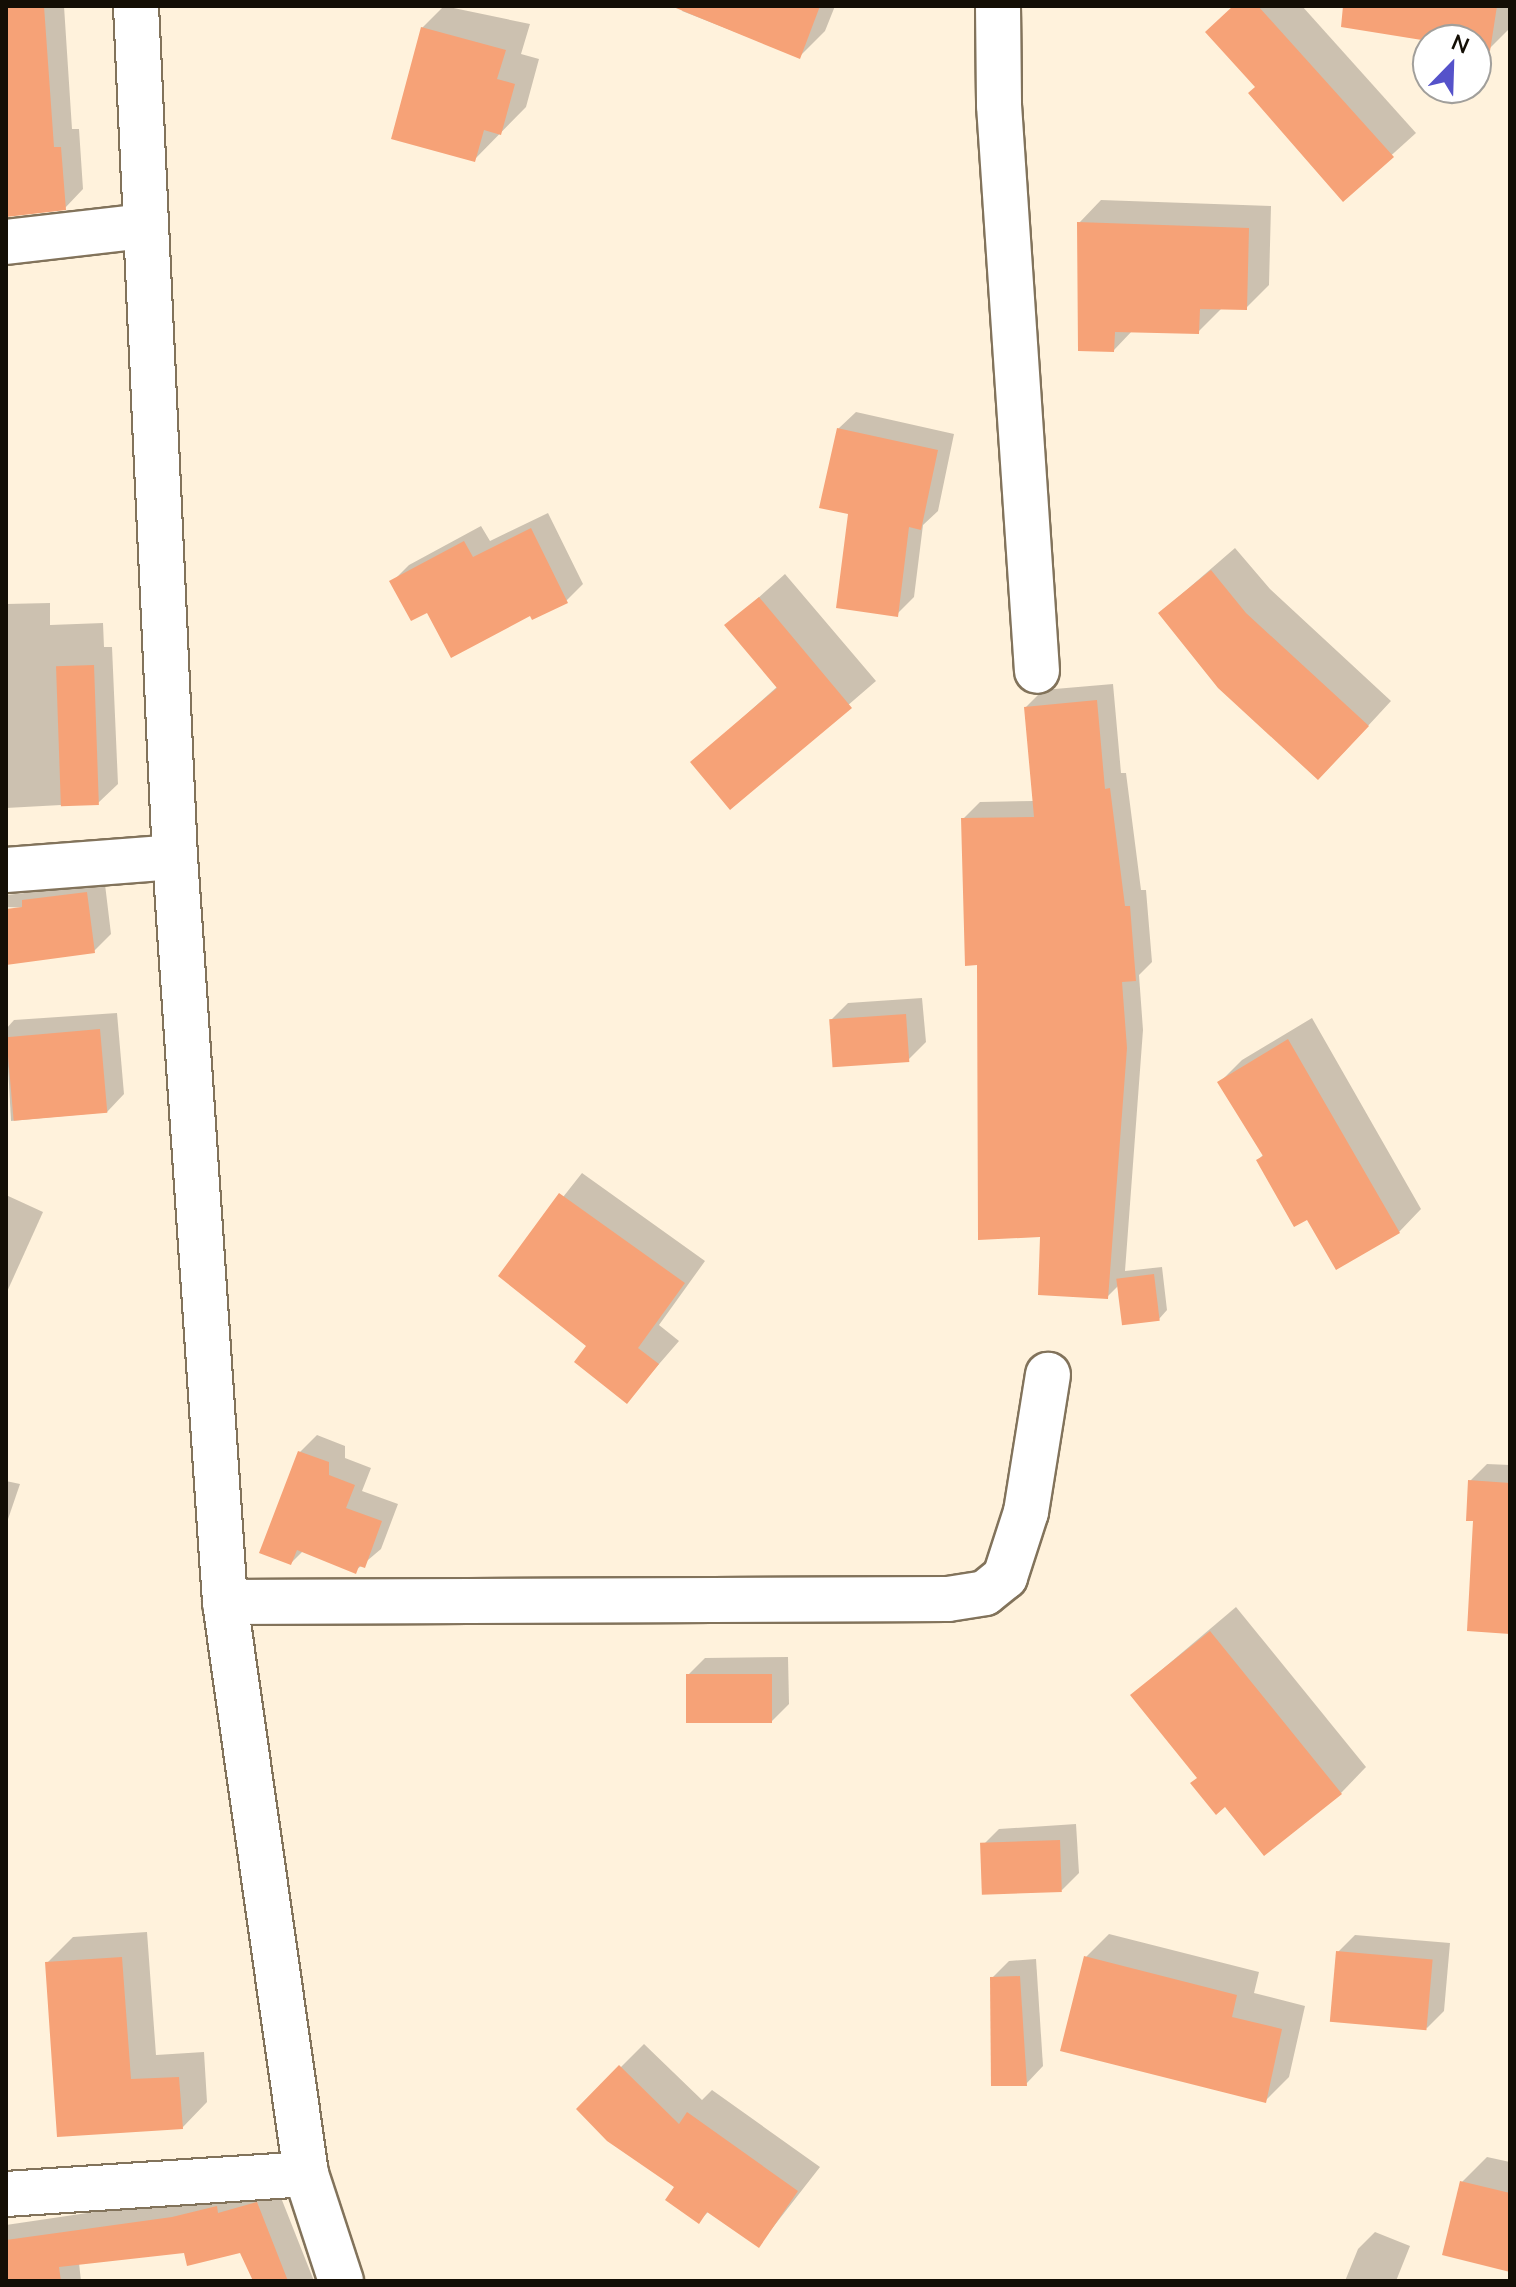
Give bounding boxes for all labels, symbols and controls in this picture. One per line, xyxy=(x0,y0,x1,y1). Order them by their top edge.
north arrow xyxy=(1412,24,1492,104)
text: N xyxy=(1447,28,1474,60)

